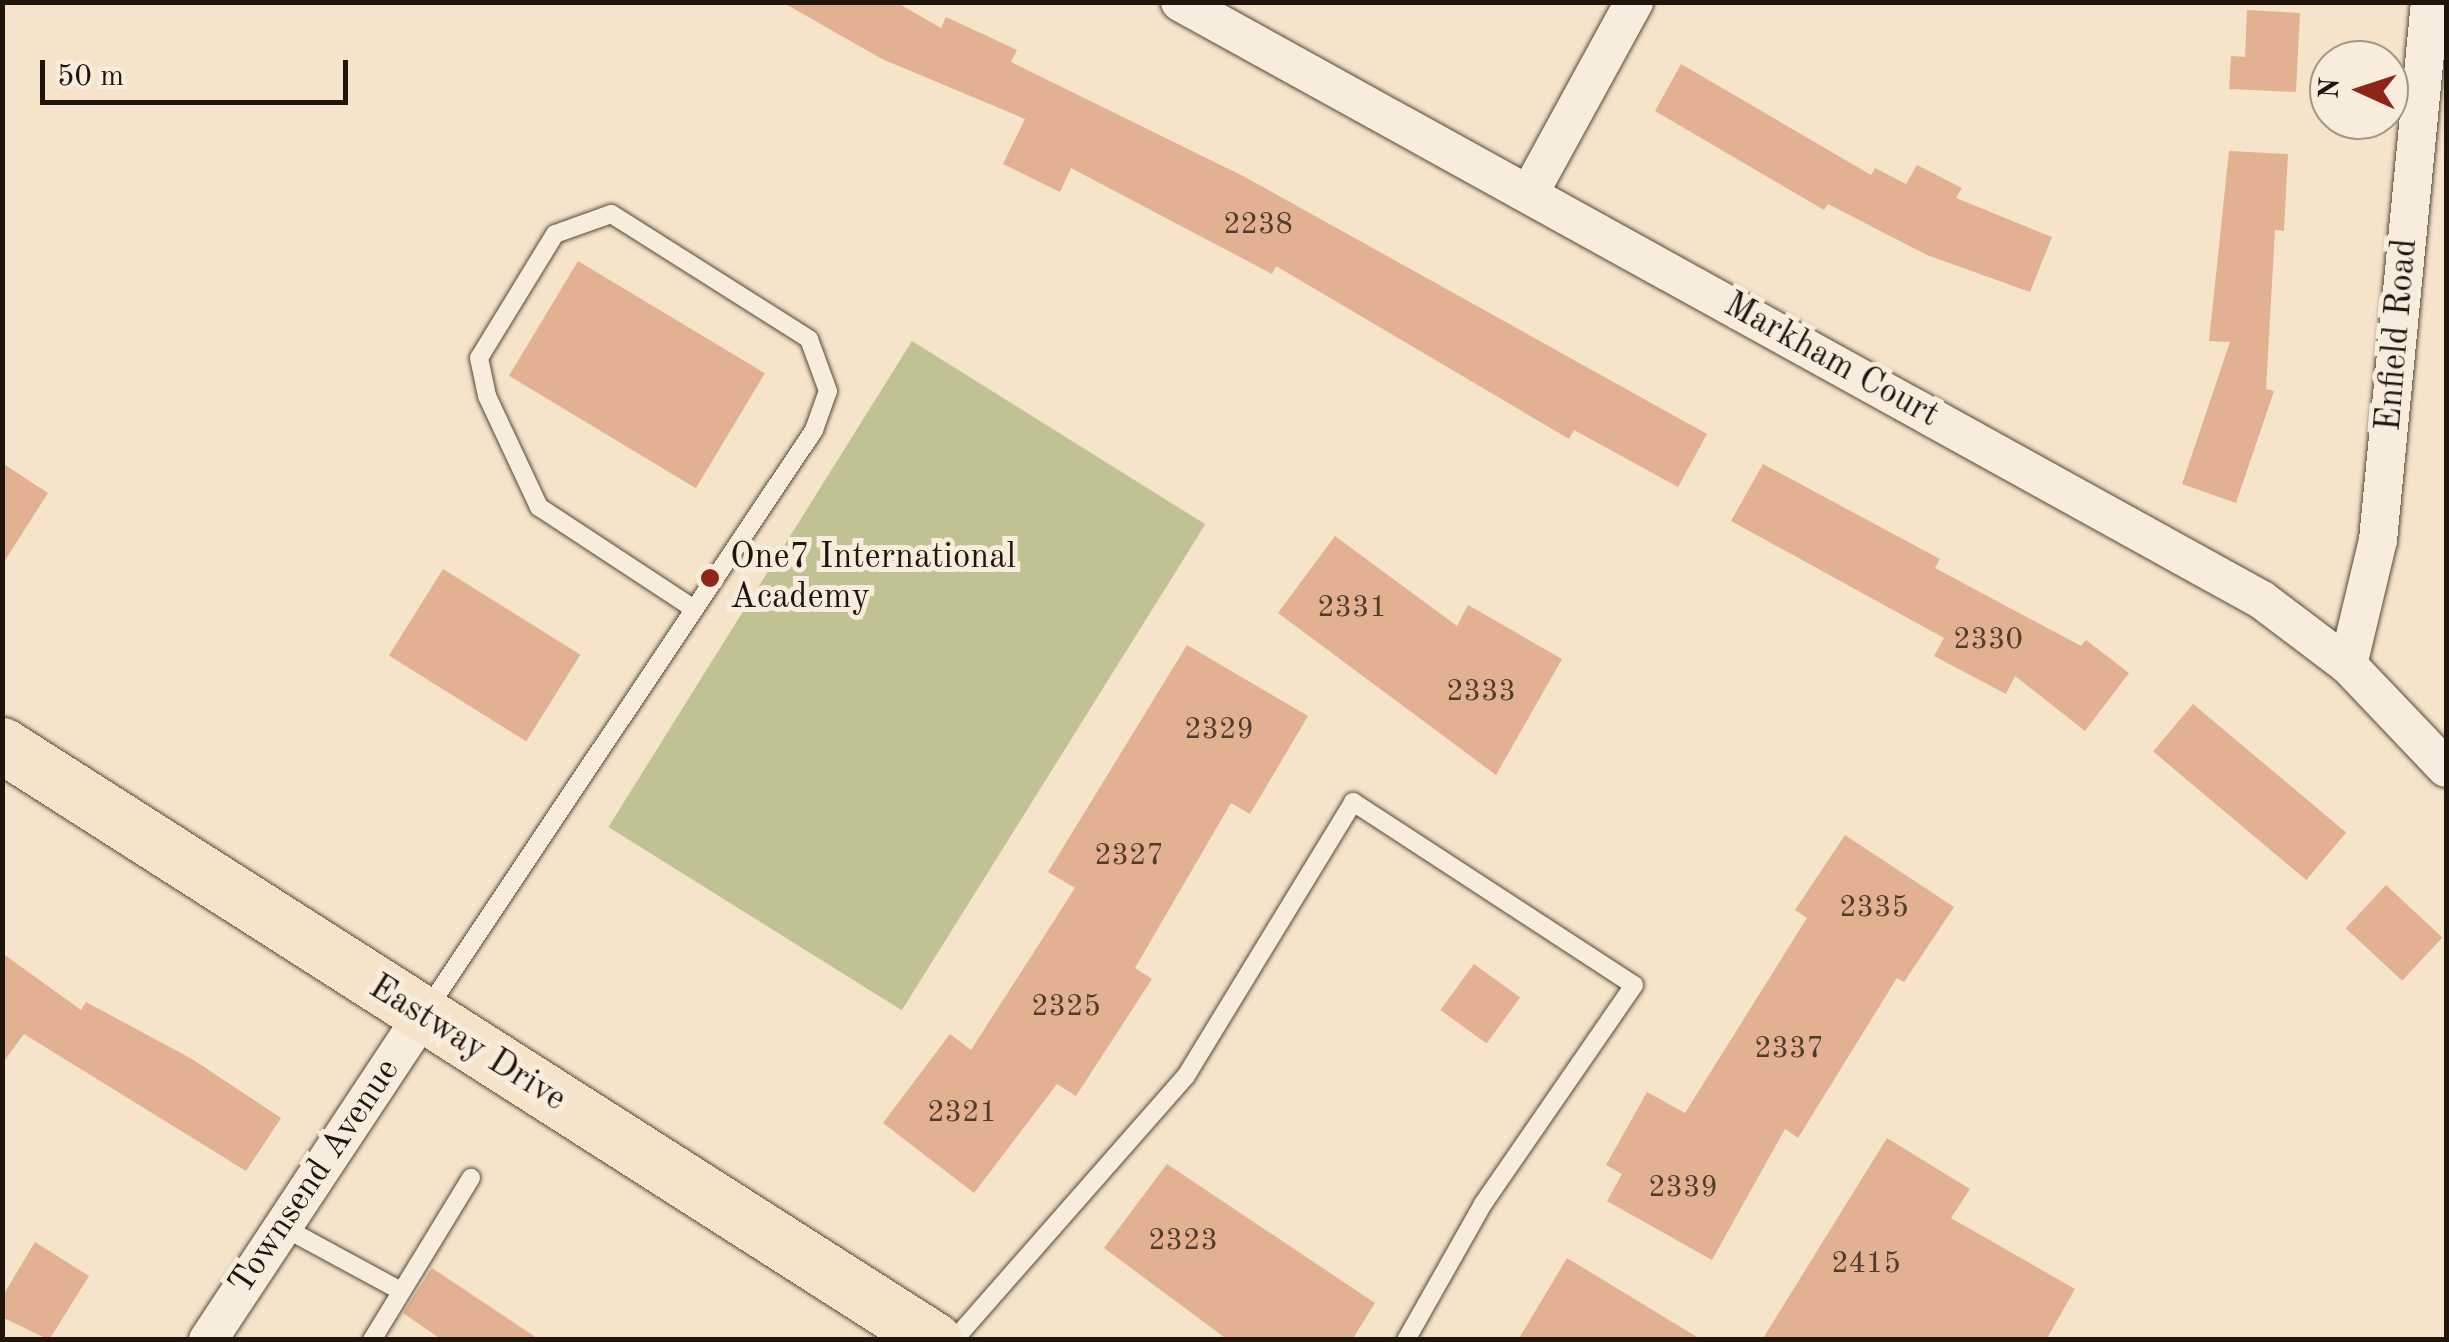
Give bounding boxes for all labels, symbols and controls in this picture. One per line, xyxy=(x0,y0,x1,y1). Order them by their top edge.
scale bar xyxy=(45,40,352,102)
north arrow xyxy=(2309,40,2409,140)
text: 50 m xyxy=(57,62,124,92)
text: N xyxy=(2316,77,2346,100)
house number: 2238 xyxy=(1223,207,1293,243)
street label: Enfield Road xyxy=(2369,237,2427,433)
street label: Markham Court xyxy=(1716,285,1946,437)
place label: One7 International Academy xyxy=(730,537,1016,619)
marker: One7 International Academy xyxy=(699,567,721,589)
house number: 2331 xyxy=(1317,590,1387,626)
house number: 2330 xyxy=(1953,622,2023,658)
house number: 2333 xyxy=(1446,674,1516,710)
house number: 2329 xyxy=(1184,712,1254,748)
house number: 2327 xyxy=(1094,838,1164,874)
house number: 2335 xyxy=(1839,890,1909,926)
street label: Eastway Drive xyxy=(361,967,573,1121)
house number: 2325 xyxy=(1031,989,1101,1025)
house number: 2337 xyxy=(1754,1031,1824,1067)
street label: Townsend Avenue xyxy=(221,1051,409,1303)
house number: 2321 xyxy=(927,1095,997,1131)
house number: 2339 xyxy=(1648,1170,1718,1206)
house number: 2323 xyxy=(1148,1223,1218,1259)
house number: 2415 xyxy=(1831,1246,1901,1282)

